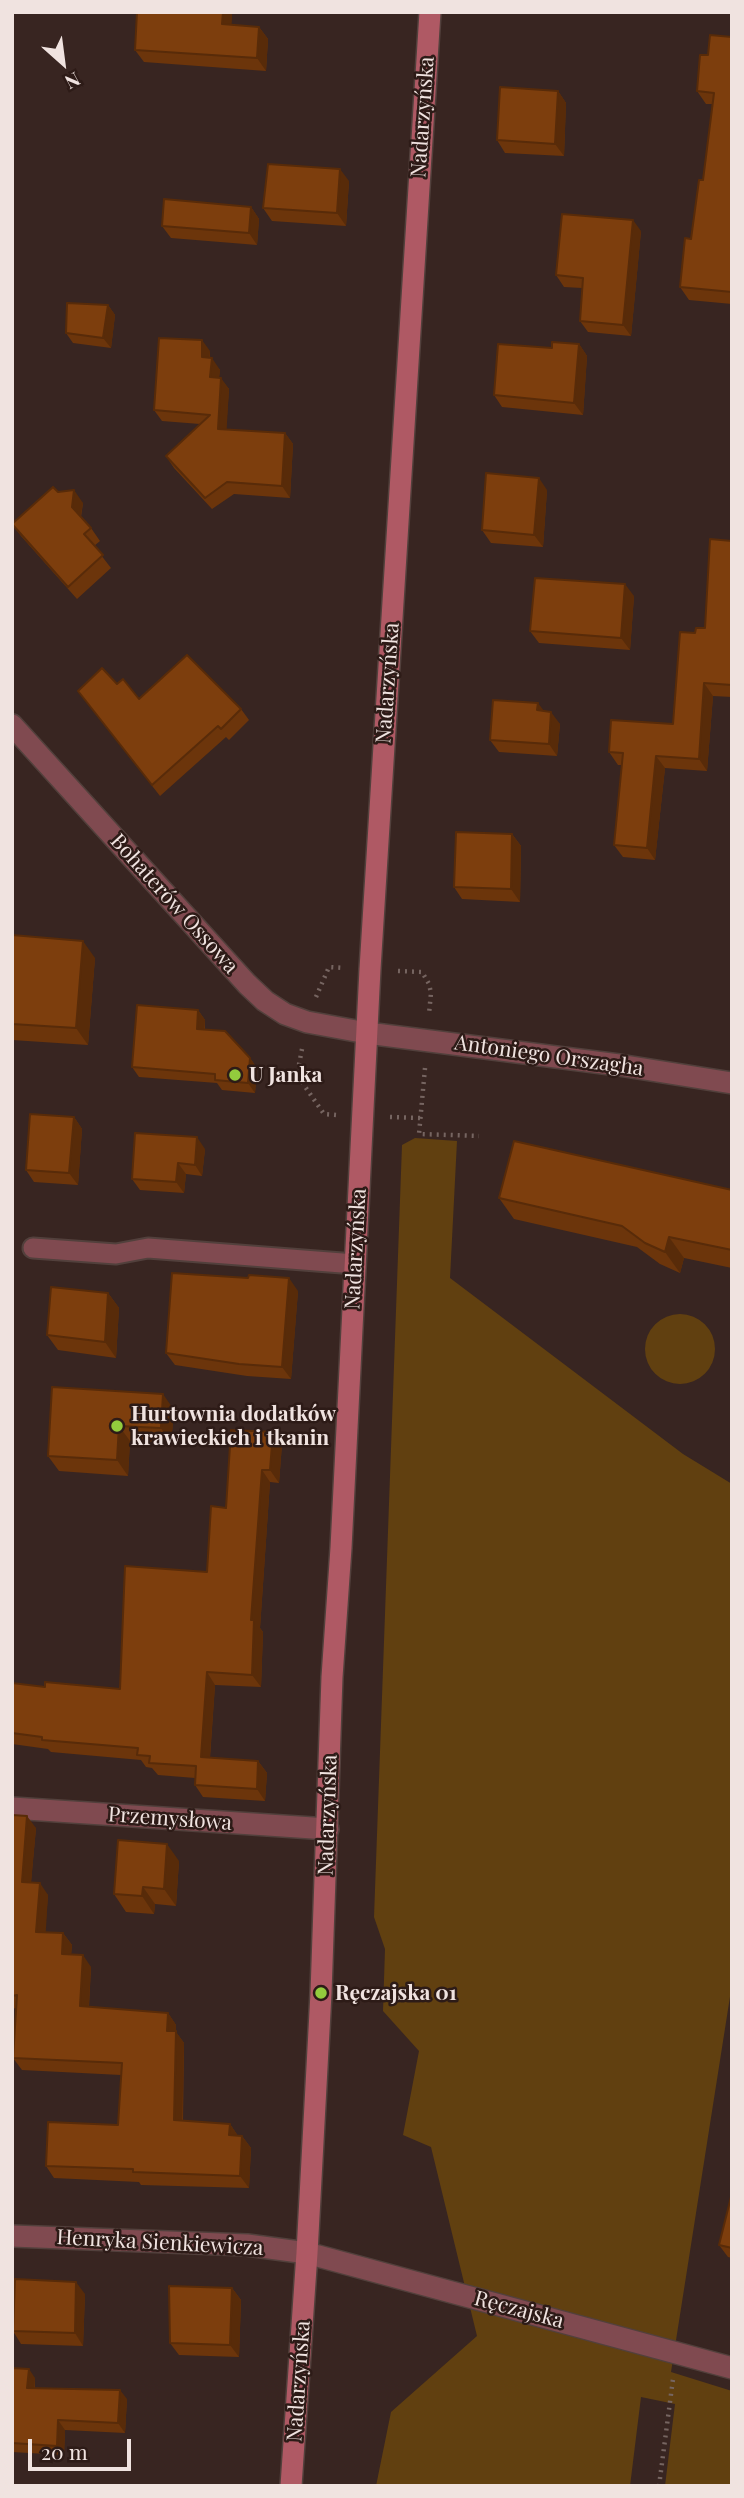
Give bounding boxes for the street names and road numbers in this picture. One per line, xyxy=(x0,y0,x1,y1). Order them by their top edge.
street label: Nadarzyńska xyxy=(406,56,440,178)
street label: Nadarzyńska xyxy=(371,622,405,744)
street label: Bohaterów Ossowa xyxy=(105,829,243,979)
street label: Antoniego Orszagha xyxy=(453,1030,645,1082)
street label: Nadarzyńska xyxy=(340,1188,372,1310)
street label: Nadarzyńska xyxy=(313,1754,343,1876)
street label: Przemysłowa xyxy=(107,1802,233,1836)
street label: Henryka Sienkiewicza xyxy=(56,2225,264,2261)
street label: Ręczajska xyxy=(471,2286,567,2334)
street label: Nadarzyńska xyxy=(282,2320,316,2442)

